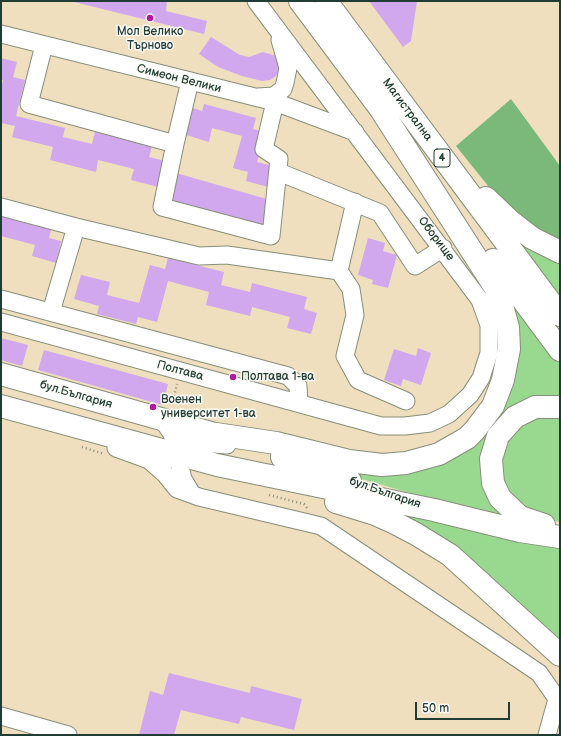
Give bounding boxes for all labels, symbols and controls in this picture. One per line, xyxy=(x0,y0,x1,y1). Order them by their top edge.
marker: Мол Велико Търново xyxy=(145,13,155,23)
place label: Мол Велико Търново xyxy=(117,25,183,53)
street label: Симеон Велики xyxy=(135,62,223,96)
street label: Магистрална xyxy=(379,76,435,144)
road number: 4 xyxy=(434,149,450,167)
street label: Оборище xyxy=(415,214,457,264)
street label: Полтава xyxy=(155,358,205,384)
place label: Полтава 1-ва xyxy=(241,370,314,384)
marker: Полтава 1-ва xyxy=(228,372,238,382)
street label: бул.България xyxy=(38,378,114,412)
place label: Военен университет 1-ва xyxy=(161,393,256,421)
marker: Военен университет 1-ва xyxy=(148,402,158,412)
street label: бул.България xyxy=(347,474,423,512)
scale bar xyxy=(417,694,512,720)
text: 50 m xyxy=(422,701,449,716)

